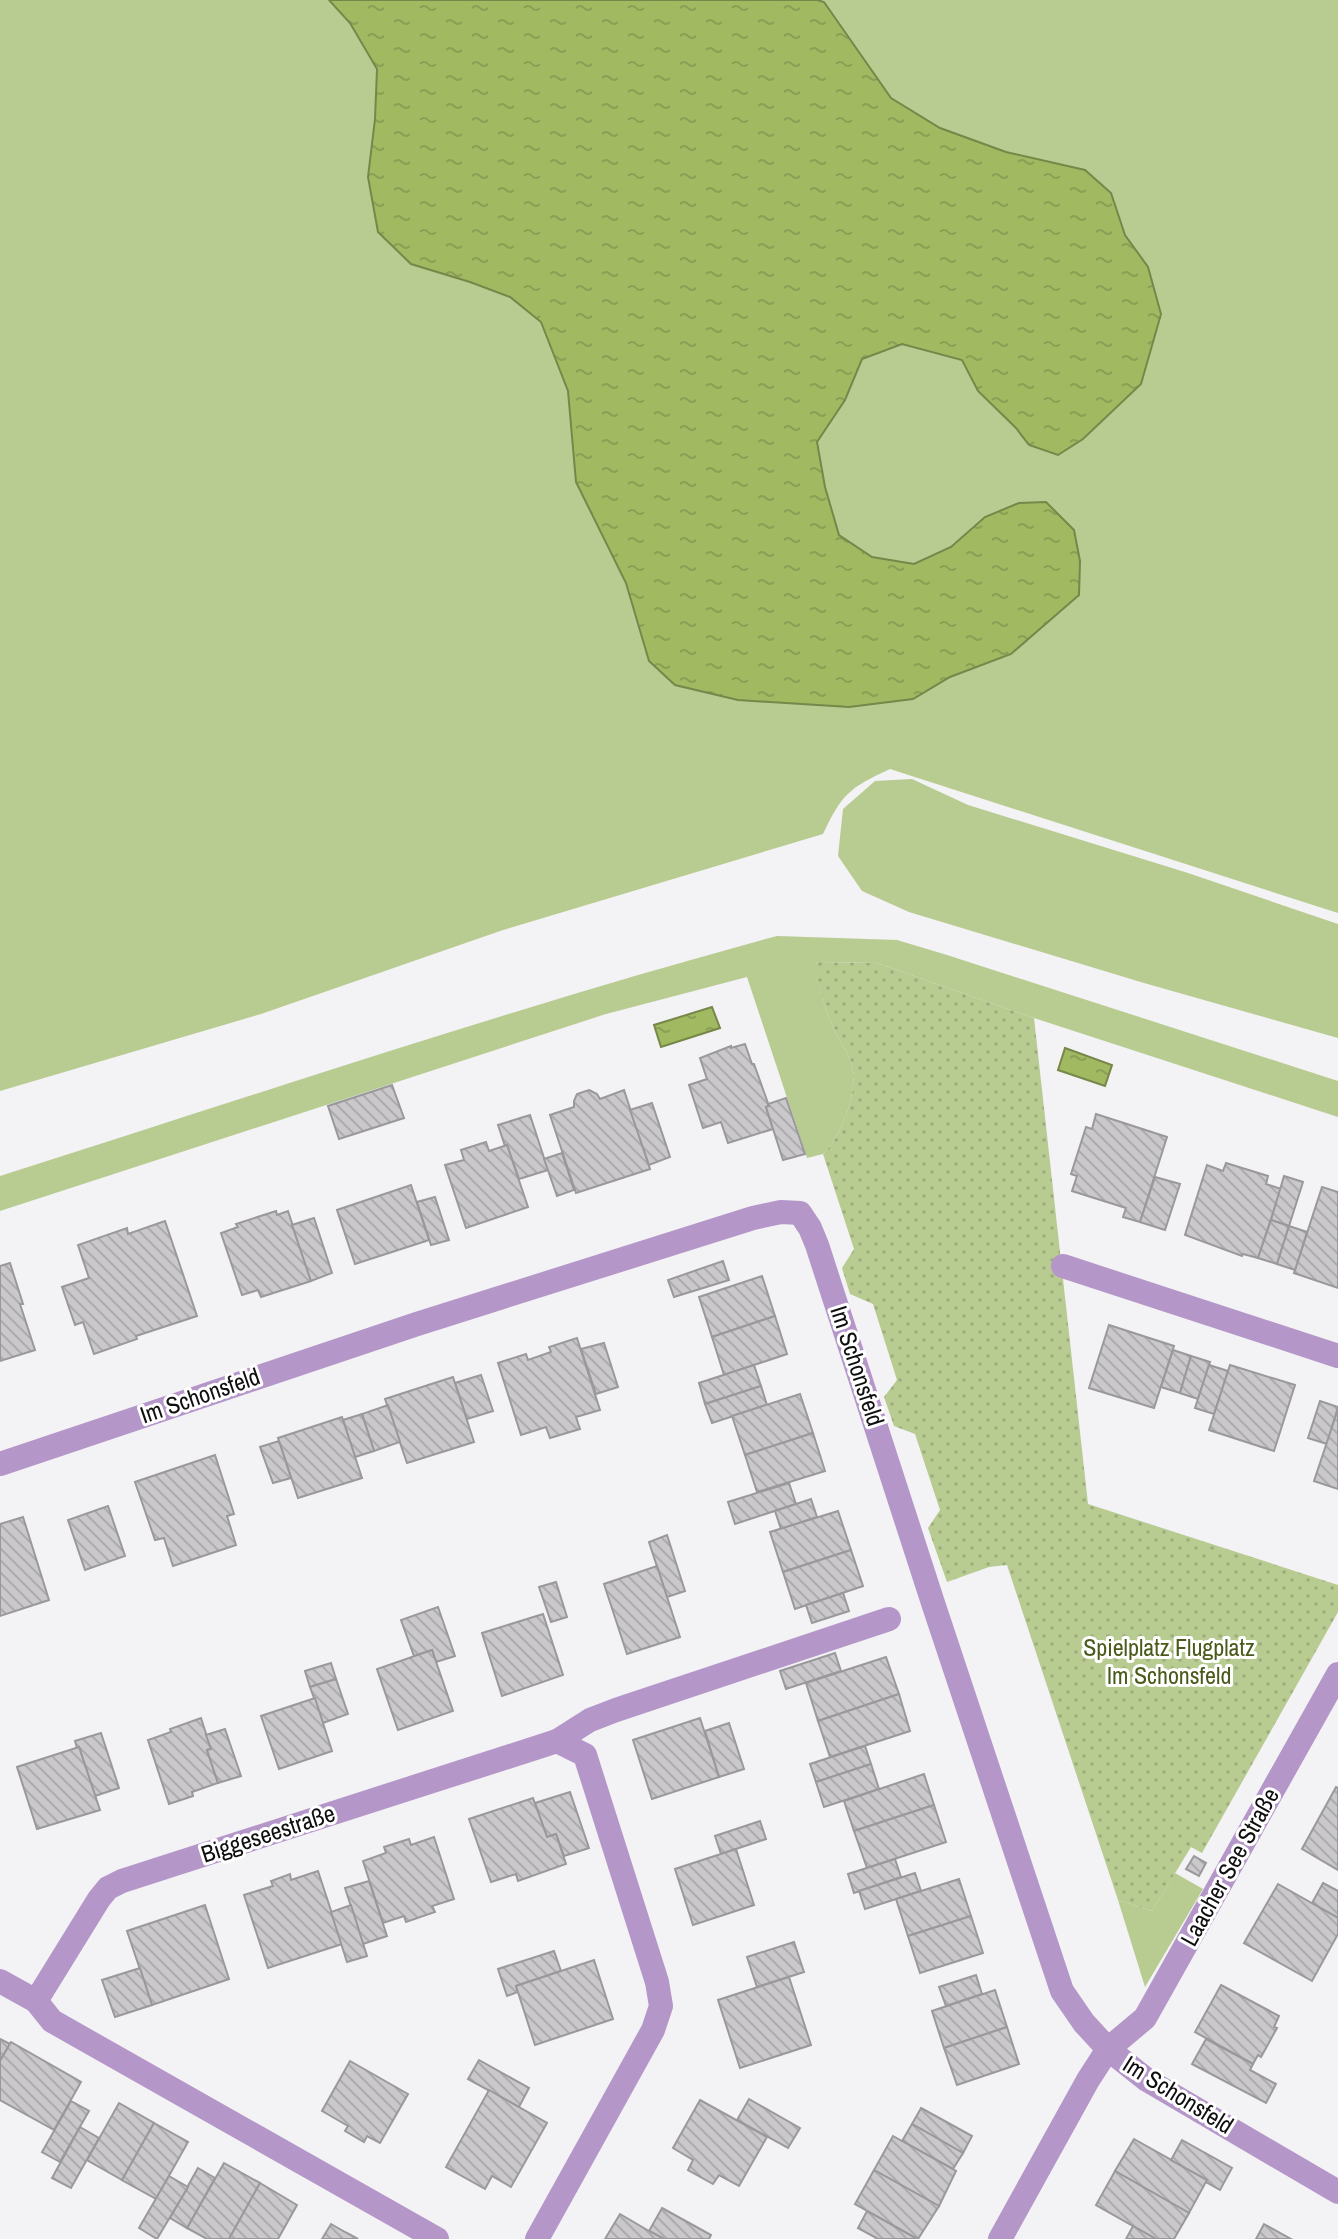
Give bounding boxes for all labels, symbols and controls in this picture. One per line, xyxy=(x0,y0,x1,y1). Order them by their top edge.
street label: Im Schonsfeld xyxy=(823,1301,892,1430)
street label: Im Schonsfeld xyxy=(136,1360,264,1430)
park label: Spielplatz Flugplatz Im Schonsfeld xyxy=(1083,1631,1255,1691)
street label: Laacher See Straße xyxy=(1172,1782,1286,1951)
street label: Biggeseestraße xyxy=(197,1796,339,1870)
street label: Im Schonsfeld xyxy=(1117,2048,1240,2141)

